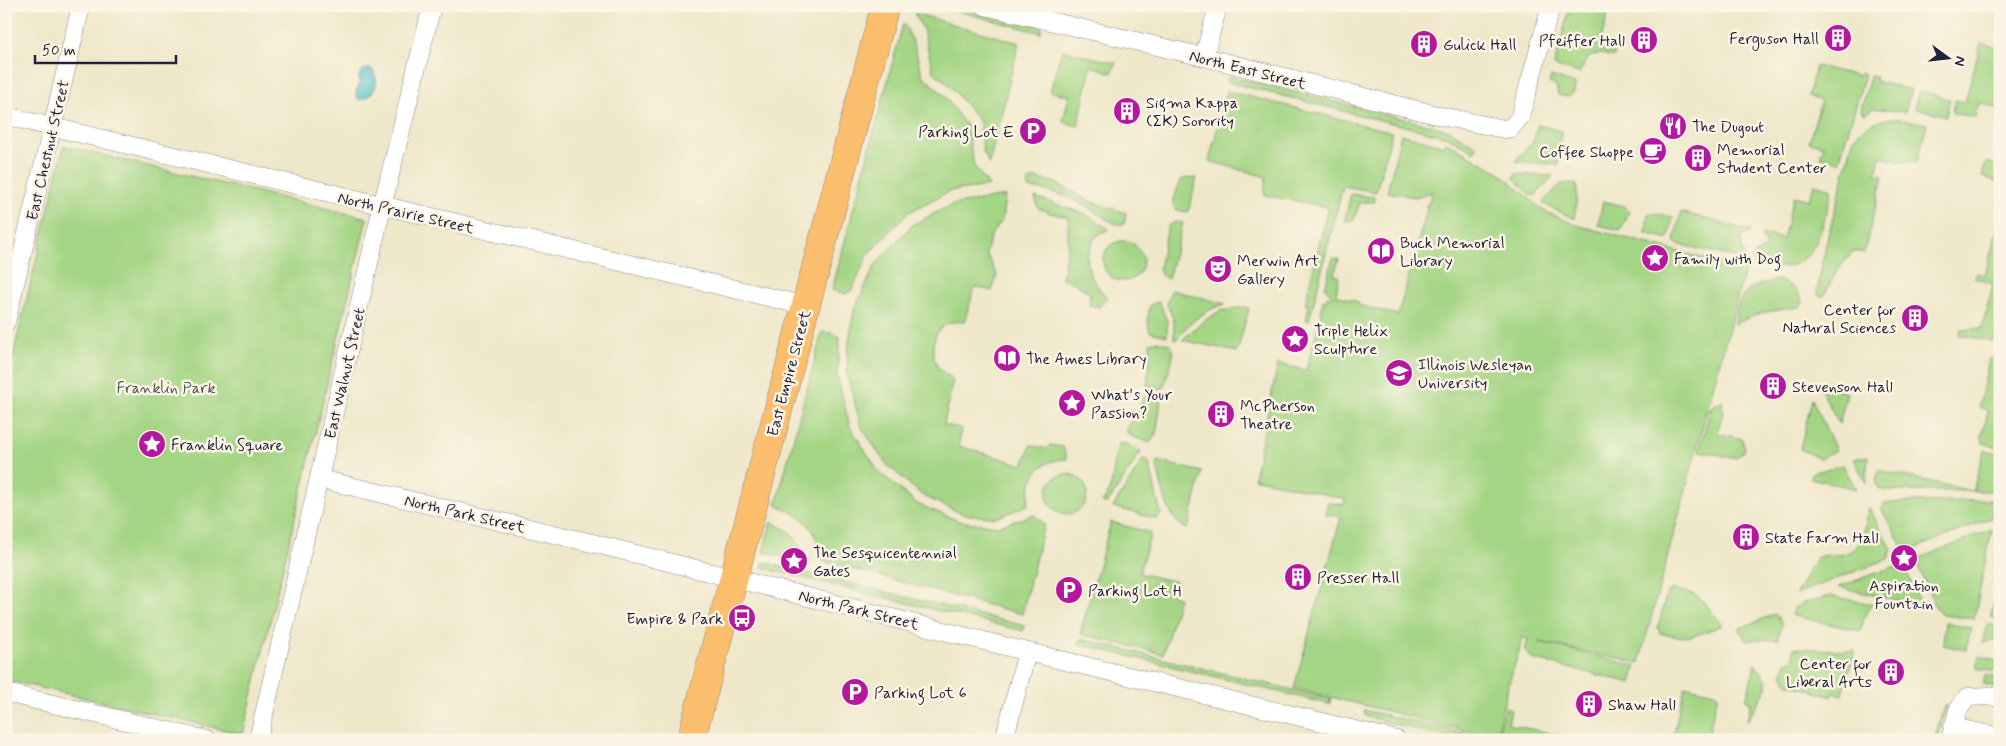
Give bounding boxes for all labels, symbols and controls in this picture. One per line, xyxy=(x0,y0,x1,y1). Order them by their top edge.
building icon: Ferguson Hall xyxy=(1823,23,1853,53)
building icon: Pfeiffer Hall xyxy=(1629,25,1659,55)
building icon: Gulick Hall xyxy=(1409,29,1439,59)
place label: Ferguson Hall xyxy=(1729,29,1819,51)
place label: Pfeiffer Hall xyxy=(1539,31,1625,52)
scale bar xyxy=(35,32,176,64)
north arrow xyxy=(1924,32,1974,82)
place label: Gulick Hall xyxy=(1443,35,1517,56)
text: 50 m xyxy=(42,41,76,61)
street label: North East Street xyxy=(1187,46,1309,95)
text: N xyxy=(1950,54,1969,68)
street label: East Chestnut Street xyxy=(22,78,75,223)
place label: Sigma Kappa (ΣΚ) Sorority xyxy=(1146,93,1238,132)
building icon: Sigma Kappa (ΣΚ) Sorority xyxy=(1112,96,1142,126)
restaurant icon: The Dugout xyxy=(1658,111,1688,141)
parking icon: Parking Lot E xyxy=(1018,116,1048,146)
place label: The Dugout xyxy=(1692,117,1764,138)
place label: Parking Lot E xyxy=(918,122,1014,144)
cafe icon: Coffee Shoppe xyxy=(1638,136,1668,166)
place label: Memorial Student Center xyxy=(1717,140,1827,179)
place label: Coffee Shoppe xyxy=(1539,142,1634,163)
building icon: Memorial Student Center xyxy=(1683,143,1713,173)
street label: North Prairie Street xyxy=(336,188,476,239)
place label: Buck Memorial Library xyxy=(1400,233,1505,272)
library icon: Buck Memorial Library xyxy=(1366,236,1396,266)
place icon: Family with Dog xyxy=(1640,243,1670,273)
place label: Family with Dog xyxy=(1674,249,1781,271)
place label: Merwin Art Gallery xyxy=(1237,251,1320,290)
theatre icon: Merwin Art Gallery xyxy=(1203,254,1233,284)
place label: Center for Natural Sciences xyxy=(1782,300,1896,339)
building icon: Center for Natural Sciences xyxy=(1900,303,1930,333)
street label: East Walnut Street xyxy=(320,306,371,441)
street label: East Empire Street xyxy=(763,307,817,439)
place label: Triple Helix Sculpture xyxy=(1314,321,1388,360)
place icon: Triple Helix Sculpture xyxy=(1280,324,1310,354)
library icon: The Ames Library xyxy=(992,343,1022,373)
place label: The Ames Library xyxy=(1026,349,1146,370)
place label: Illinois Wesleyan University xyxy=(1418,355,1532,394)
school or university icon: Illinois Wesleyan University xyxy=(1384,358,1414,388)
building icon: Stevenson Hall xyxy=(1758,371,1788,401)
place label: Stevenson Hall xyxy=(1792,377,1893,398)
park label: Franklin Park xyxy=(117,378,215,399)
place label: What's Your Passion? xyxy=(1091,385,1172,424)
place icon: What's Your Passion? xyxy=(1057,388,1087,418)
place label: McPherson Theatre xyxy=(1240,396,1315,435)
building icon: McPherson Theatre xyxy=(1206,399,1236,429)
place icon: Franklin Square xyxy=(137,429,167,459)
place label: Franklin Square xyxy=(171,435,284,456)
street label: North Park Street xyxy=(402,490,528,539)
building icon: State Farm Hall xyxy=(1731,522,1761,552)
place label: State Farm Hall xyxy=(1765,528,1878,549)
place label: The Sesquicentennial Gates xyxy=(813,543,957,582)
place icon: Aspiration Fountain xyxy=(1889,543,1919,573)
place icon: The Sesquicentennial Gates xyxy=(779,546,809,576)
building icon: Presser Hall xyxy=(1283,562,1313,592)
place label: Presser Hall xyxy=(1317,568,1399,589)
parking icon: Parking Lot H xyxy=(1054,575,1084,605)
place label: Aspiration Fountain xyxy=(1869,576,1939,615)
place label: Parking Lot H xyxy=(1088,581,1181,603)
street label: North Park Street xyxy=(796,585,922,636)
bus stop icon: Empire & Park xyxy=(727,603,757,633)
place label: Empire & Park xyxy=(626,609,723,630)
place label: Center for Liberal Arts xyxy=(1786,654,1872,693)
building icon: Center for Liberal Arts xyxy=(1876,657,1906,687)
parking icon: Parking Lot 6 xyxy=(840,677,870,707)
place label: Parking Lot 6 xyxy=(874,683,967,705)
building icon: Shaw Hall xyxy=(1574,689,1604,719)
place label: Shaw Hall xyxy=(1608,695,1676,716)

